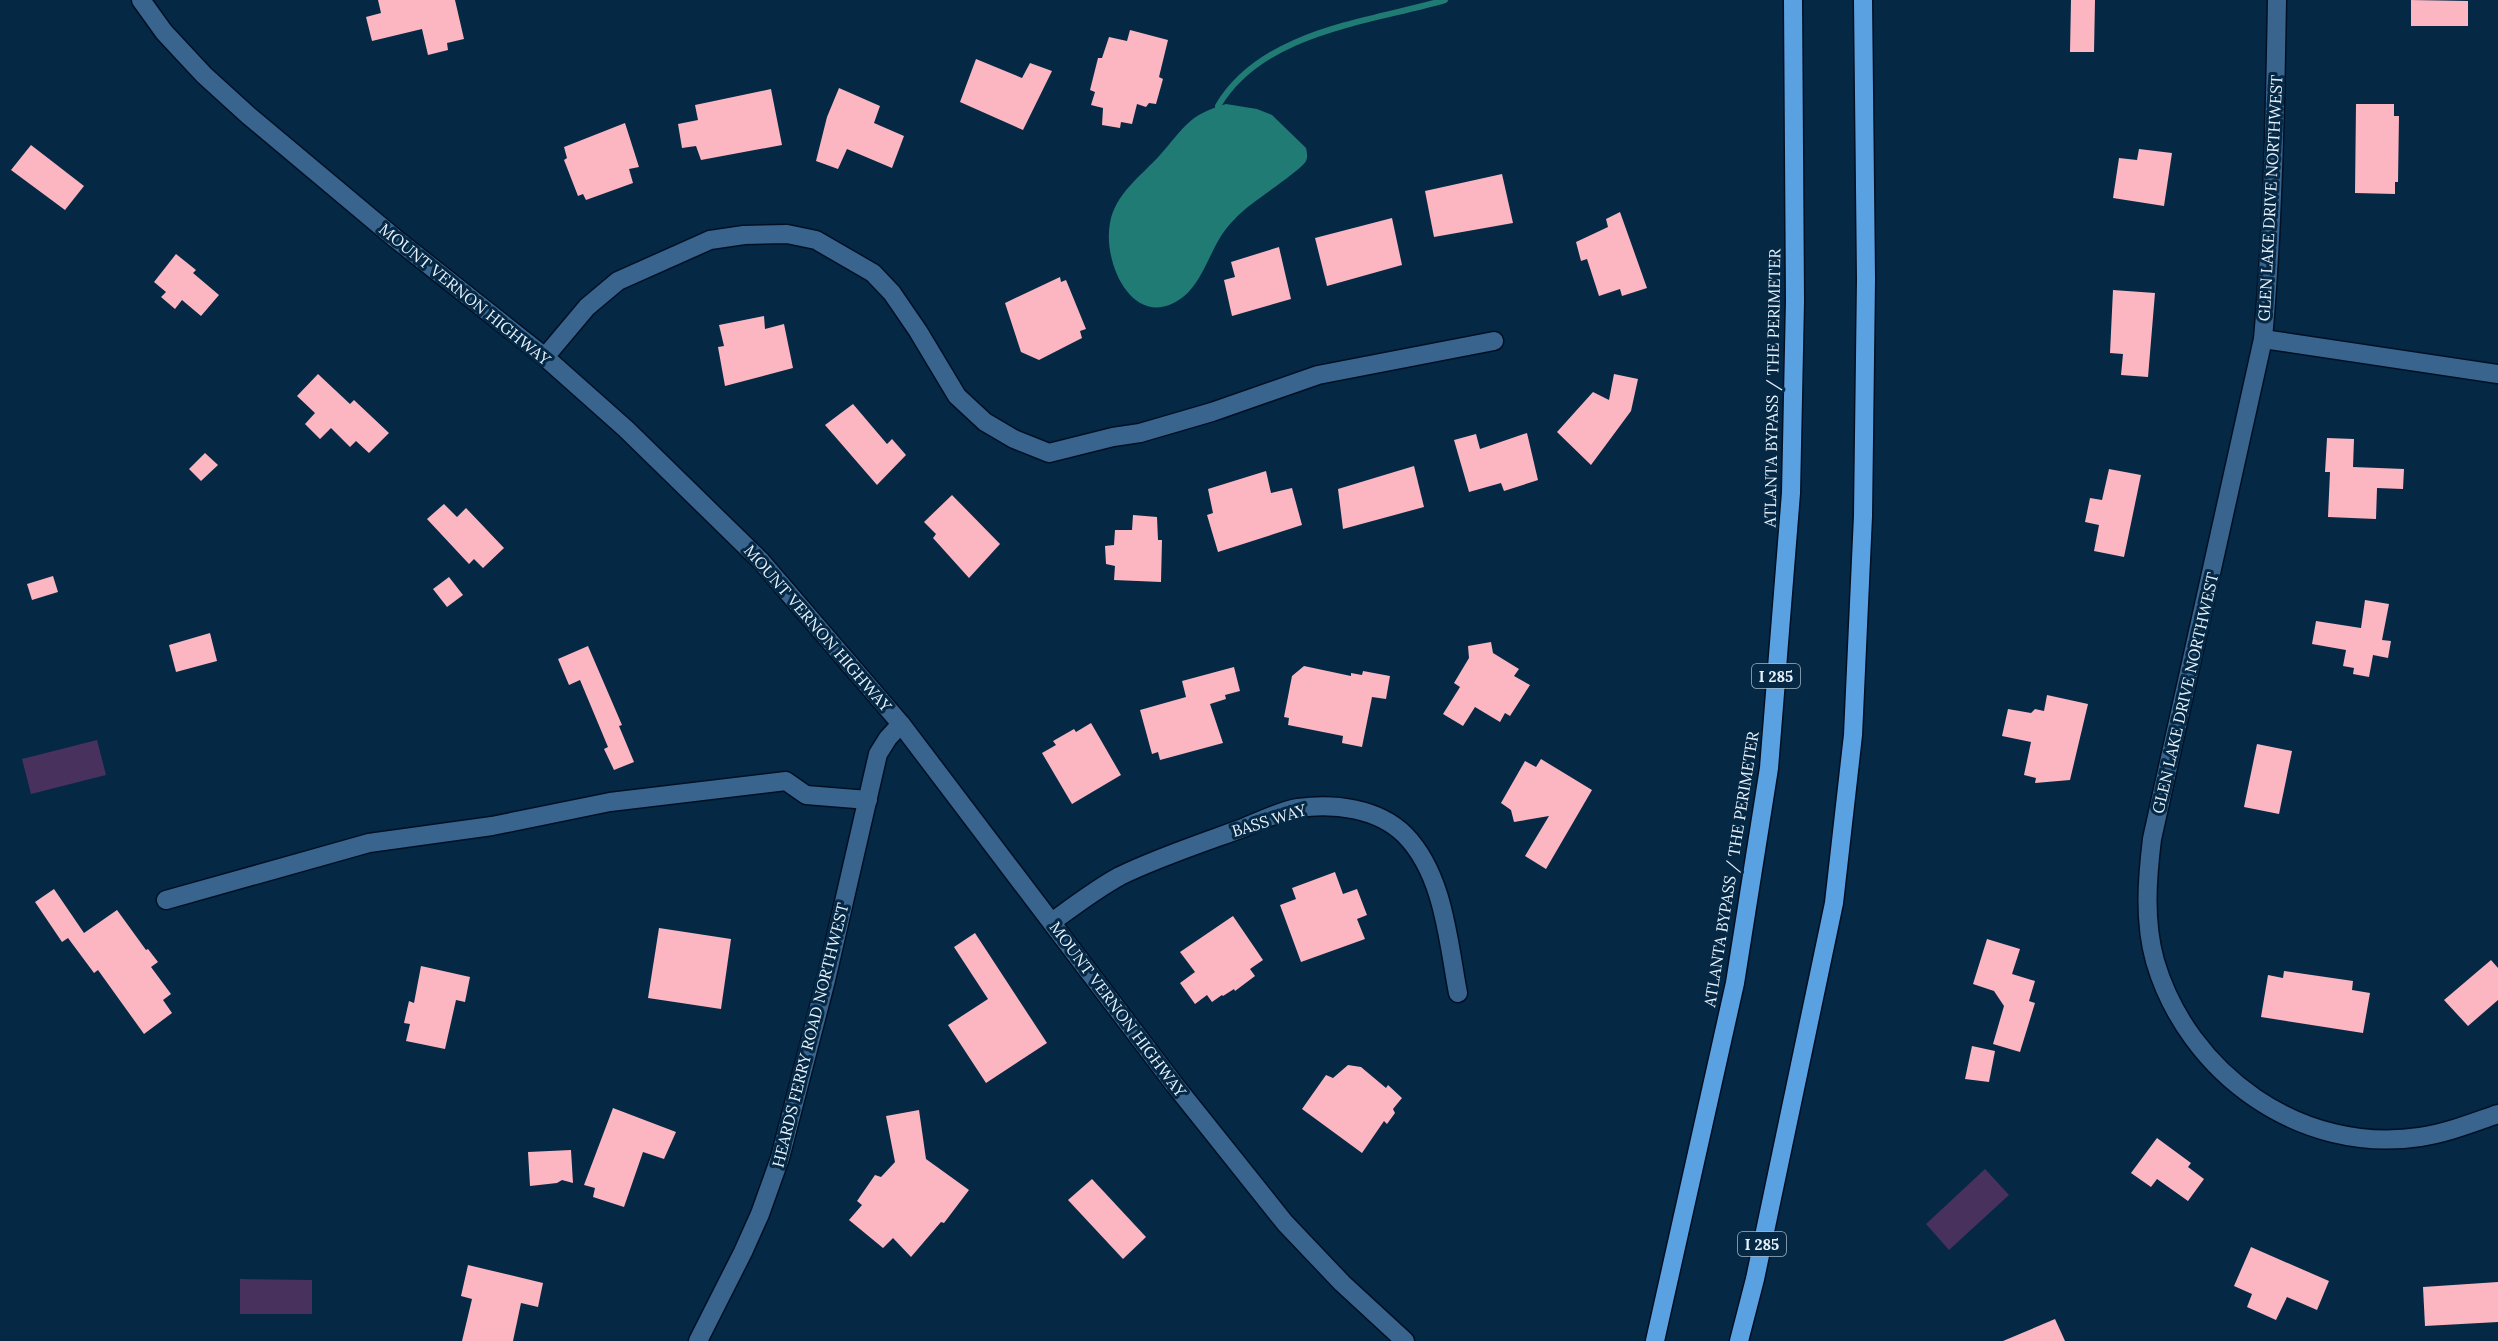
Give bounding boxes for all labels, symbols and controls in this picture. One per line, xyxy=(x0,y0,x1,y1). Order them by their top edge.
street label: GLEN LAKE DRIVE NORTHWEST xyxy=(2254,74,2286,322)
street label: MOUNT VERNON HIGHWAY xyxy=(375,219,555,370)
street label: ATLANTA BYPASS / THE PERIMETER xyxy=(1760,247,1785,529)
street label: MOUNT VERNON HIGHWAY xyxy=(740,540,897,716)
street label: GLEN LAKE DRIVE NORTHWEST xyxy=(2147,571,2223,815)
road number: I 285 xyxy=(1752,664,1800,688)
street label: ATLANTA BYPASS / THE PERIMETER xyxy=(1699,729,1764,1009)
street label: BASS WAY xyxy=(1229,799,1309,841)
street label: HEARDS FERRY ROAD NORTHWEST xyxy=(767,901,853,1169)
street label: MOUNT VERNON HIGHWAY xyxy=(1045,917,1191,1101)
road number: I 285 xyxy=(1738,1232,1786,1256)

